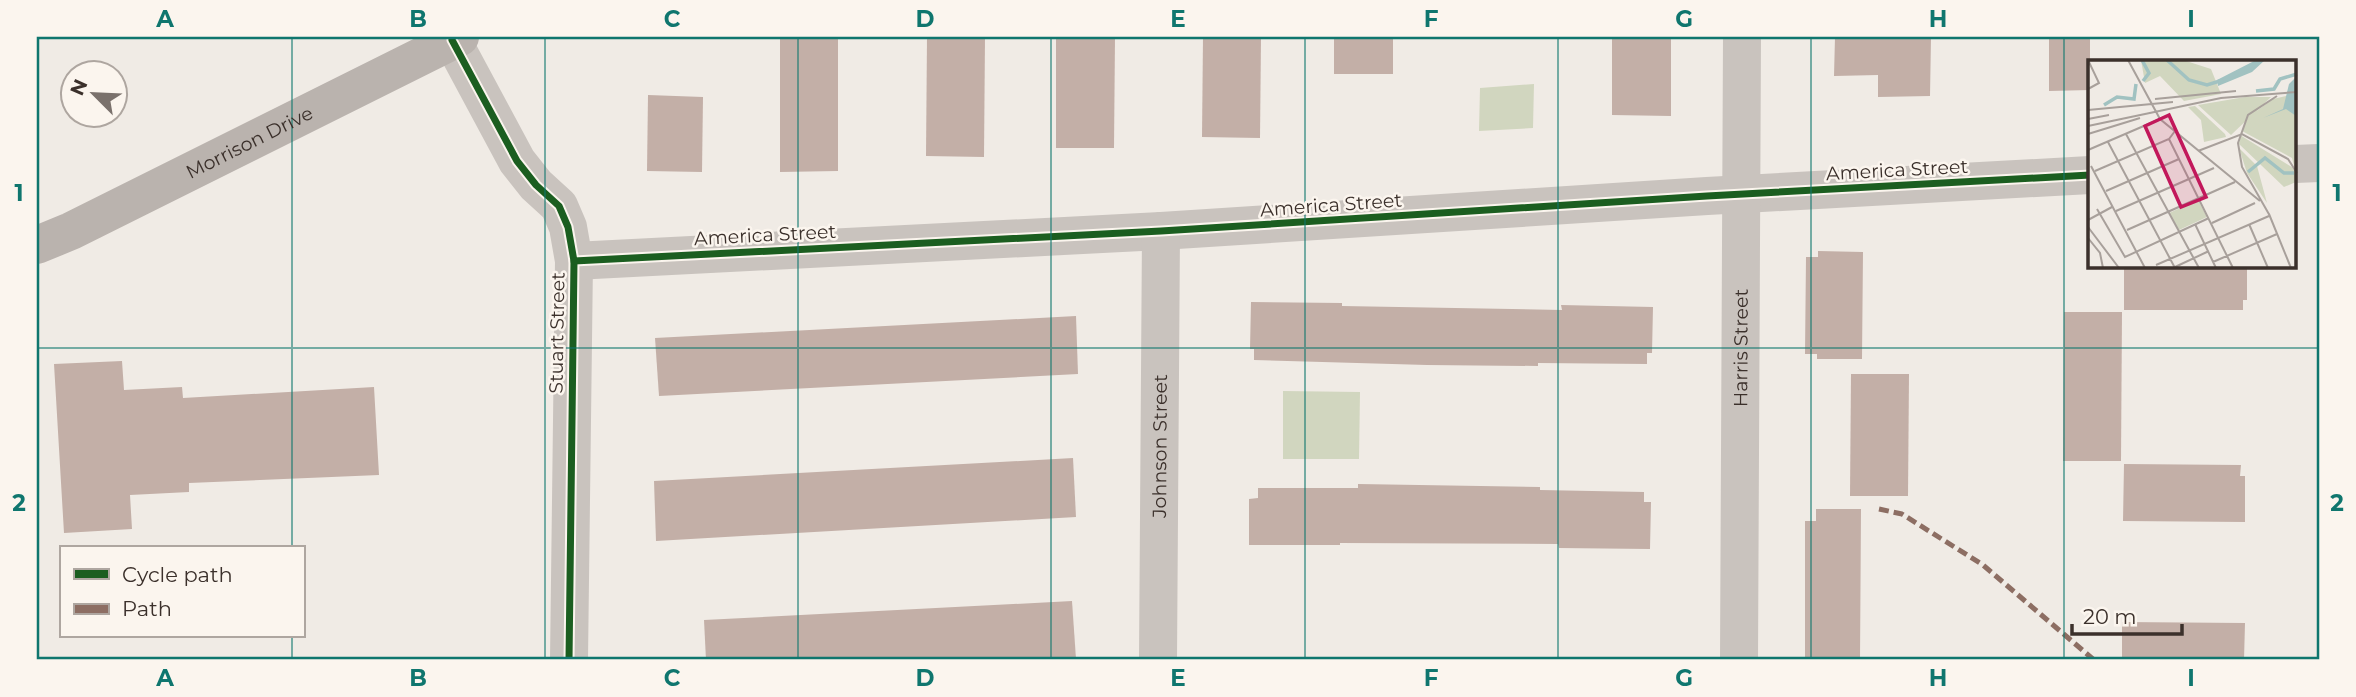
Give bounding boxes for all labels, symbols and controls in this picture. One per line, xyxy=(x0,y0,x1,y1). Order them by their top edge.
text: A xyxy=(155,5,174,33)
text: B xyxy=(409,5,427,33)
text: C xyxy=(664,5,681,33)
text: D xyxy=(916,5,935,33)
text: E xyxy=(1170,5,1186,33)
text: F xyxy=(1424,5,1439,33)
text: G xyxy=(1675,5,1693,33)
text: H xyxy=(1929,5,1947,33)
text: I xyxy=(2187,5,2195,33)
north arrow xyxy=(60,60,130,130)
inset map xyxy=(2088,60,2296,268)
text: N xyxy=(65,76,93,99)
street label: Morrison Drive xyxy=(182,101,317,183)
street label: America Street xyxy=(1825,155,1969,185)
text: 1 xyxy=(14,179,24,207)
text: 1 xyxy=(2332,179,2342,207)
street label: America Street xyxy=(1259,189,1403,221)
street label: America Street xyxy=(693,220,837,250)
street label: Stuart Street xyxy=(544,272,570,394)
street label: Harris Street xyxy=(1729,288,1752,407)
street label: Johnson Street xyxy=(1147,374,1172,519)
text: 2 xyxy=(12,489,26,517)
text: 2 xyxy=(2330,489,2344,517)
legend xyxy=(60,546,304,638)
text: Cycle path xyxy=(122,562,233,587)
scale bar xyxy=(2072,592,2183,636)
text: Path xyxy=(122,596,172,621)
text: 20 m xyxy=(2083,604,2137,629)
text: A xyxy=(155,664,174,692)
text: B xyxy=(409,664,427,692)
text: C xyxy=(664,664,681,692)
text: D xyxy=(916,664,935,692)
text: E xyxy=(1170,664,1186,692)
text: F xyxy=(1424,664,1439,692)
text: G xyxy=(1675,664,1693,692)
text: H xyxy=(1929,664,1947,692)
text: I xyxy=(2187,664,2195,692)

